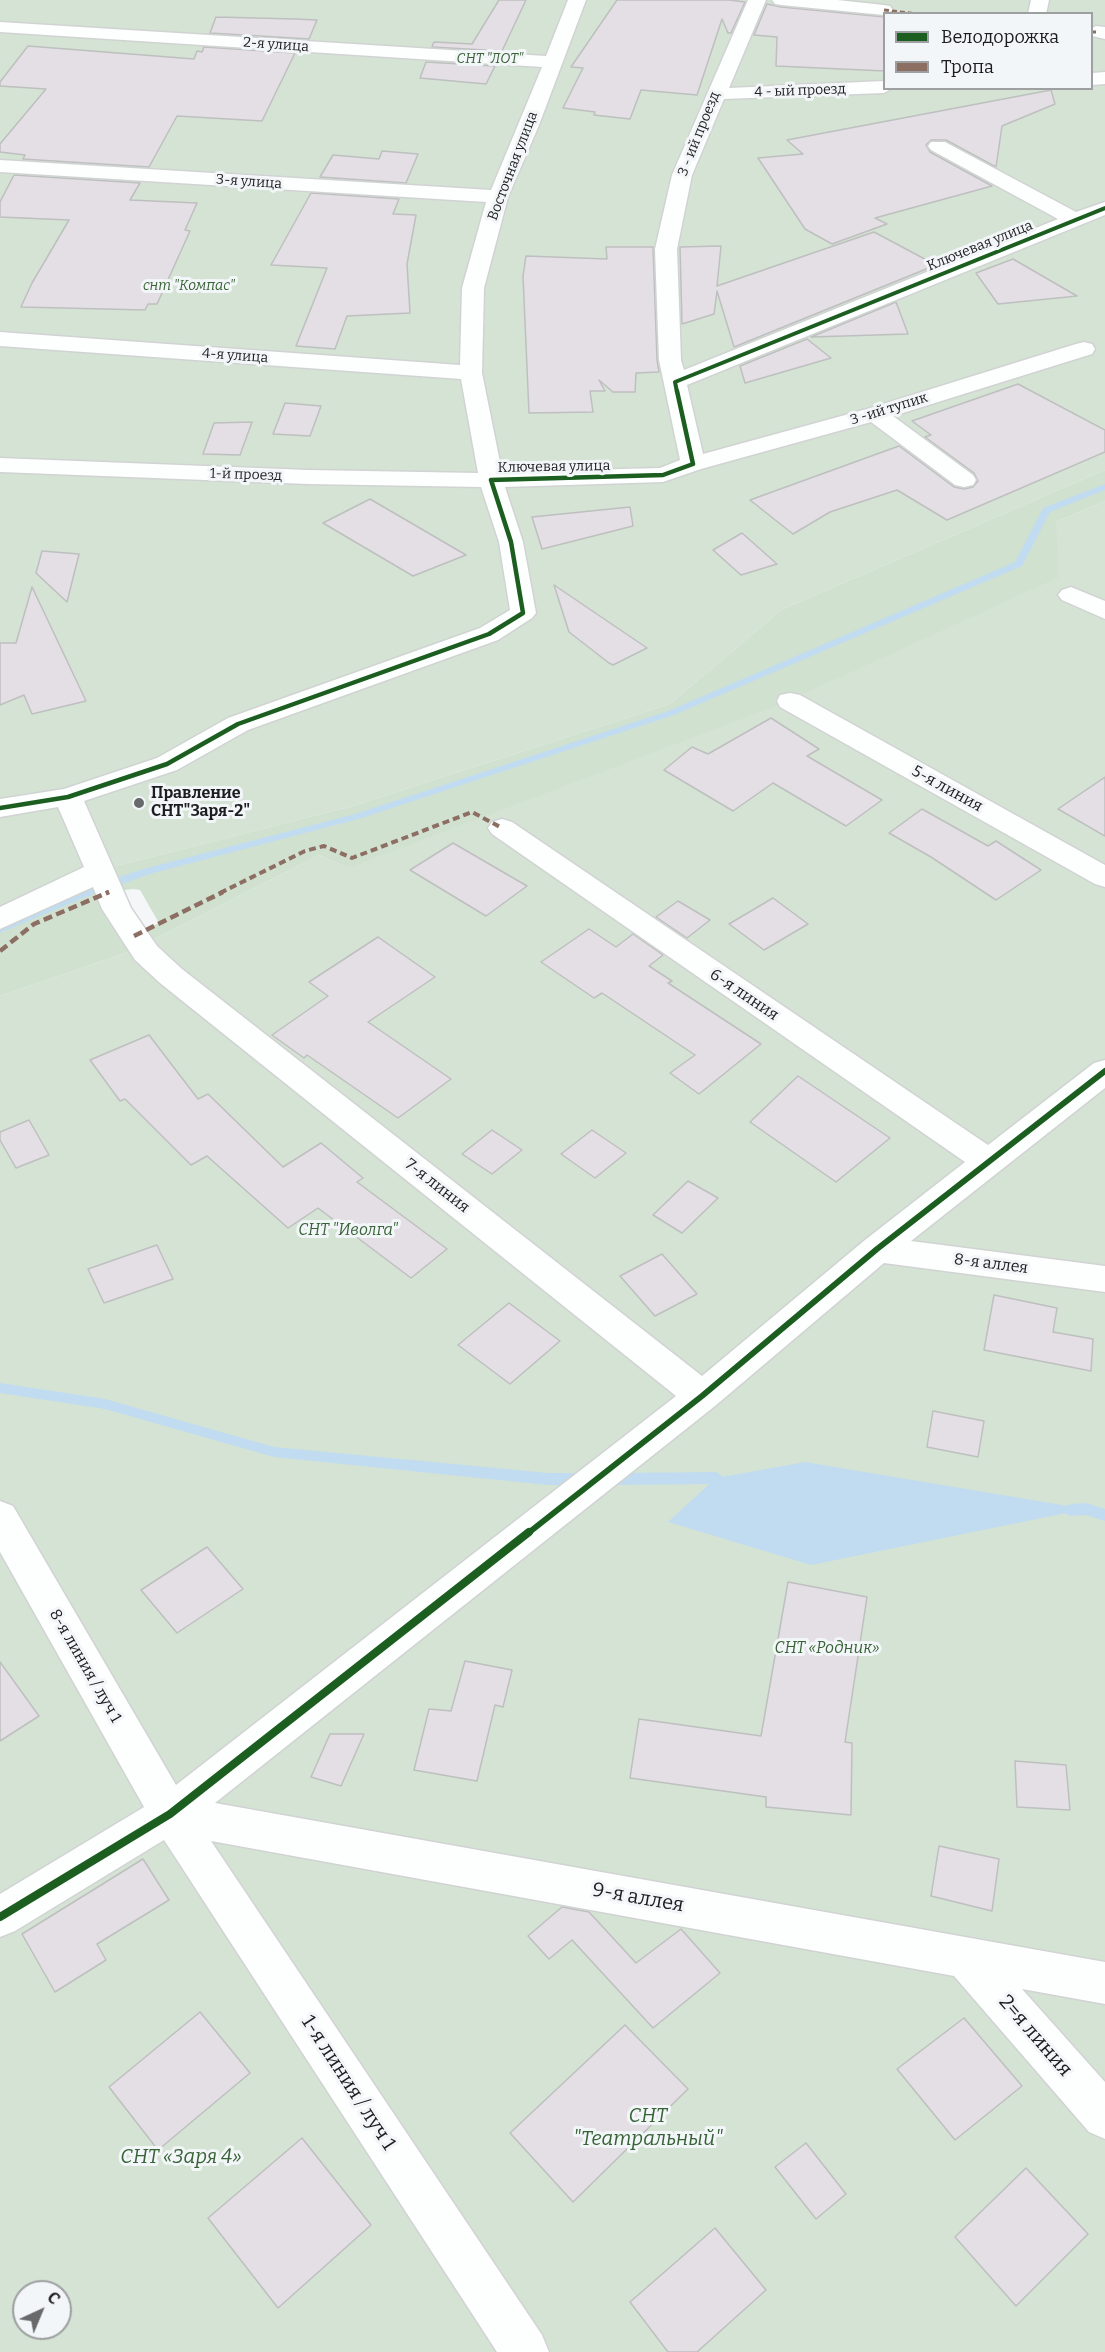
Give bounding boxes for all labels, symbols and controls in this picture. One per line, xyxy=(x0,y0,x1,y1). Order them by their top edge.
legend xyxy=(883,12,1093,90)
text: Велодорожка xyxy=(941,26,1059,48)
street label: 2-я улица xyxy=(243,34,309,56)
park label: СНТ "ЛОТ" xyxy=(457,51,523,67)
text: Тропа xyxy=(941,56,994,78)
street label: 4 - ый проезд xyxy=(754,81,846,101)
street label: 3 - ий проезд xyxy=(674,89,724,179)
street label: Восточная улица xyxy=(484,109,542,223)
street label: 3-я улица xyxy=(215,171,283,193)
street label: Ключевая улица xyxy=(925,217,1035,275)
park label: снт "Компас" xyxy=(143,278,235,294)
street label: 4-я улица xyxy=(201,345,269,367)
street label: 3 -ий тупик xyxy=(848,389,930,429)
street label: Ключевая улица xyxy=(498,458,610,476)
street label: 1-й проезд xyxy=(210,465,282,485)
street label: 5-я линия xyxy=(908,762,986,816)
place label: Правление СНТ"Заря-2" xyxy=(151,784,250,822)
marker: Правление СНТ"Заря-2" xyxy=(132,796,146,810)
street label: 6-я линия xyxy=(706,965,782,1025)
street label: 7-я линия xyxy=(401,1155,473,1217)
park label: СНТ "Иволга" xyxy=(298,1221,398,1241)
street label: 8-я аллея xyxy=(953,1250,1029,1278)
street label: 8-я линия / луч 1 xyxy=(45,1606,125,1726)
park label: СНТ «Родник» xyxy=(774,1639,880,1659)
street label: 9-я аллея xyxy=(590,1878,686,1918)
street label: 2=я линия xyxy=(993,1991,1077,2081)
street label: 1-я линия / луч 1 xyxy=(296,2011,400,2155)
park label: СНТ "Театральный" xyxy=(573,2104,723,2151)
park label: СНТ «Заря 4» xyxy=(120,2145,242,2169)
north arrow xyxy=(12,2280,72,2340)
text: С xyxy=(43,2288,64,2308)

